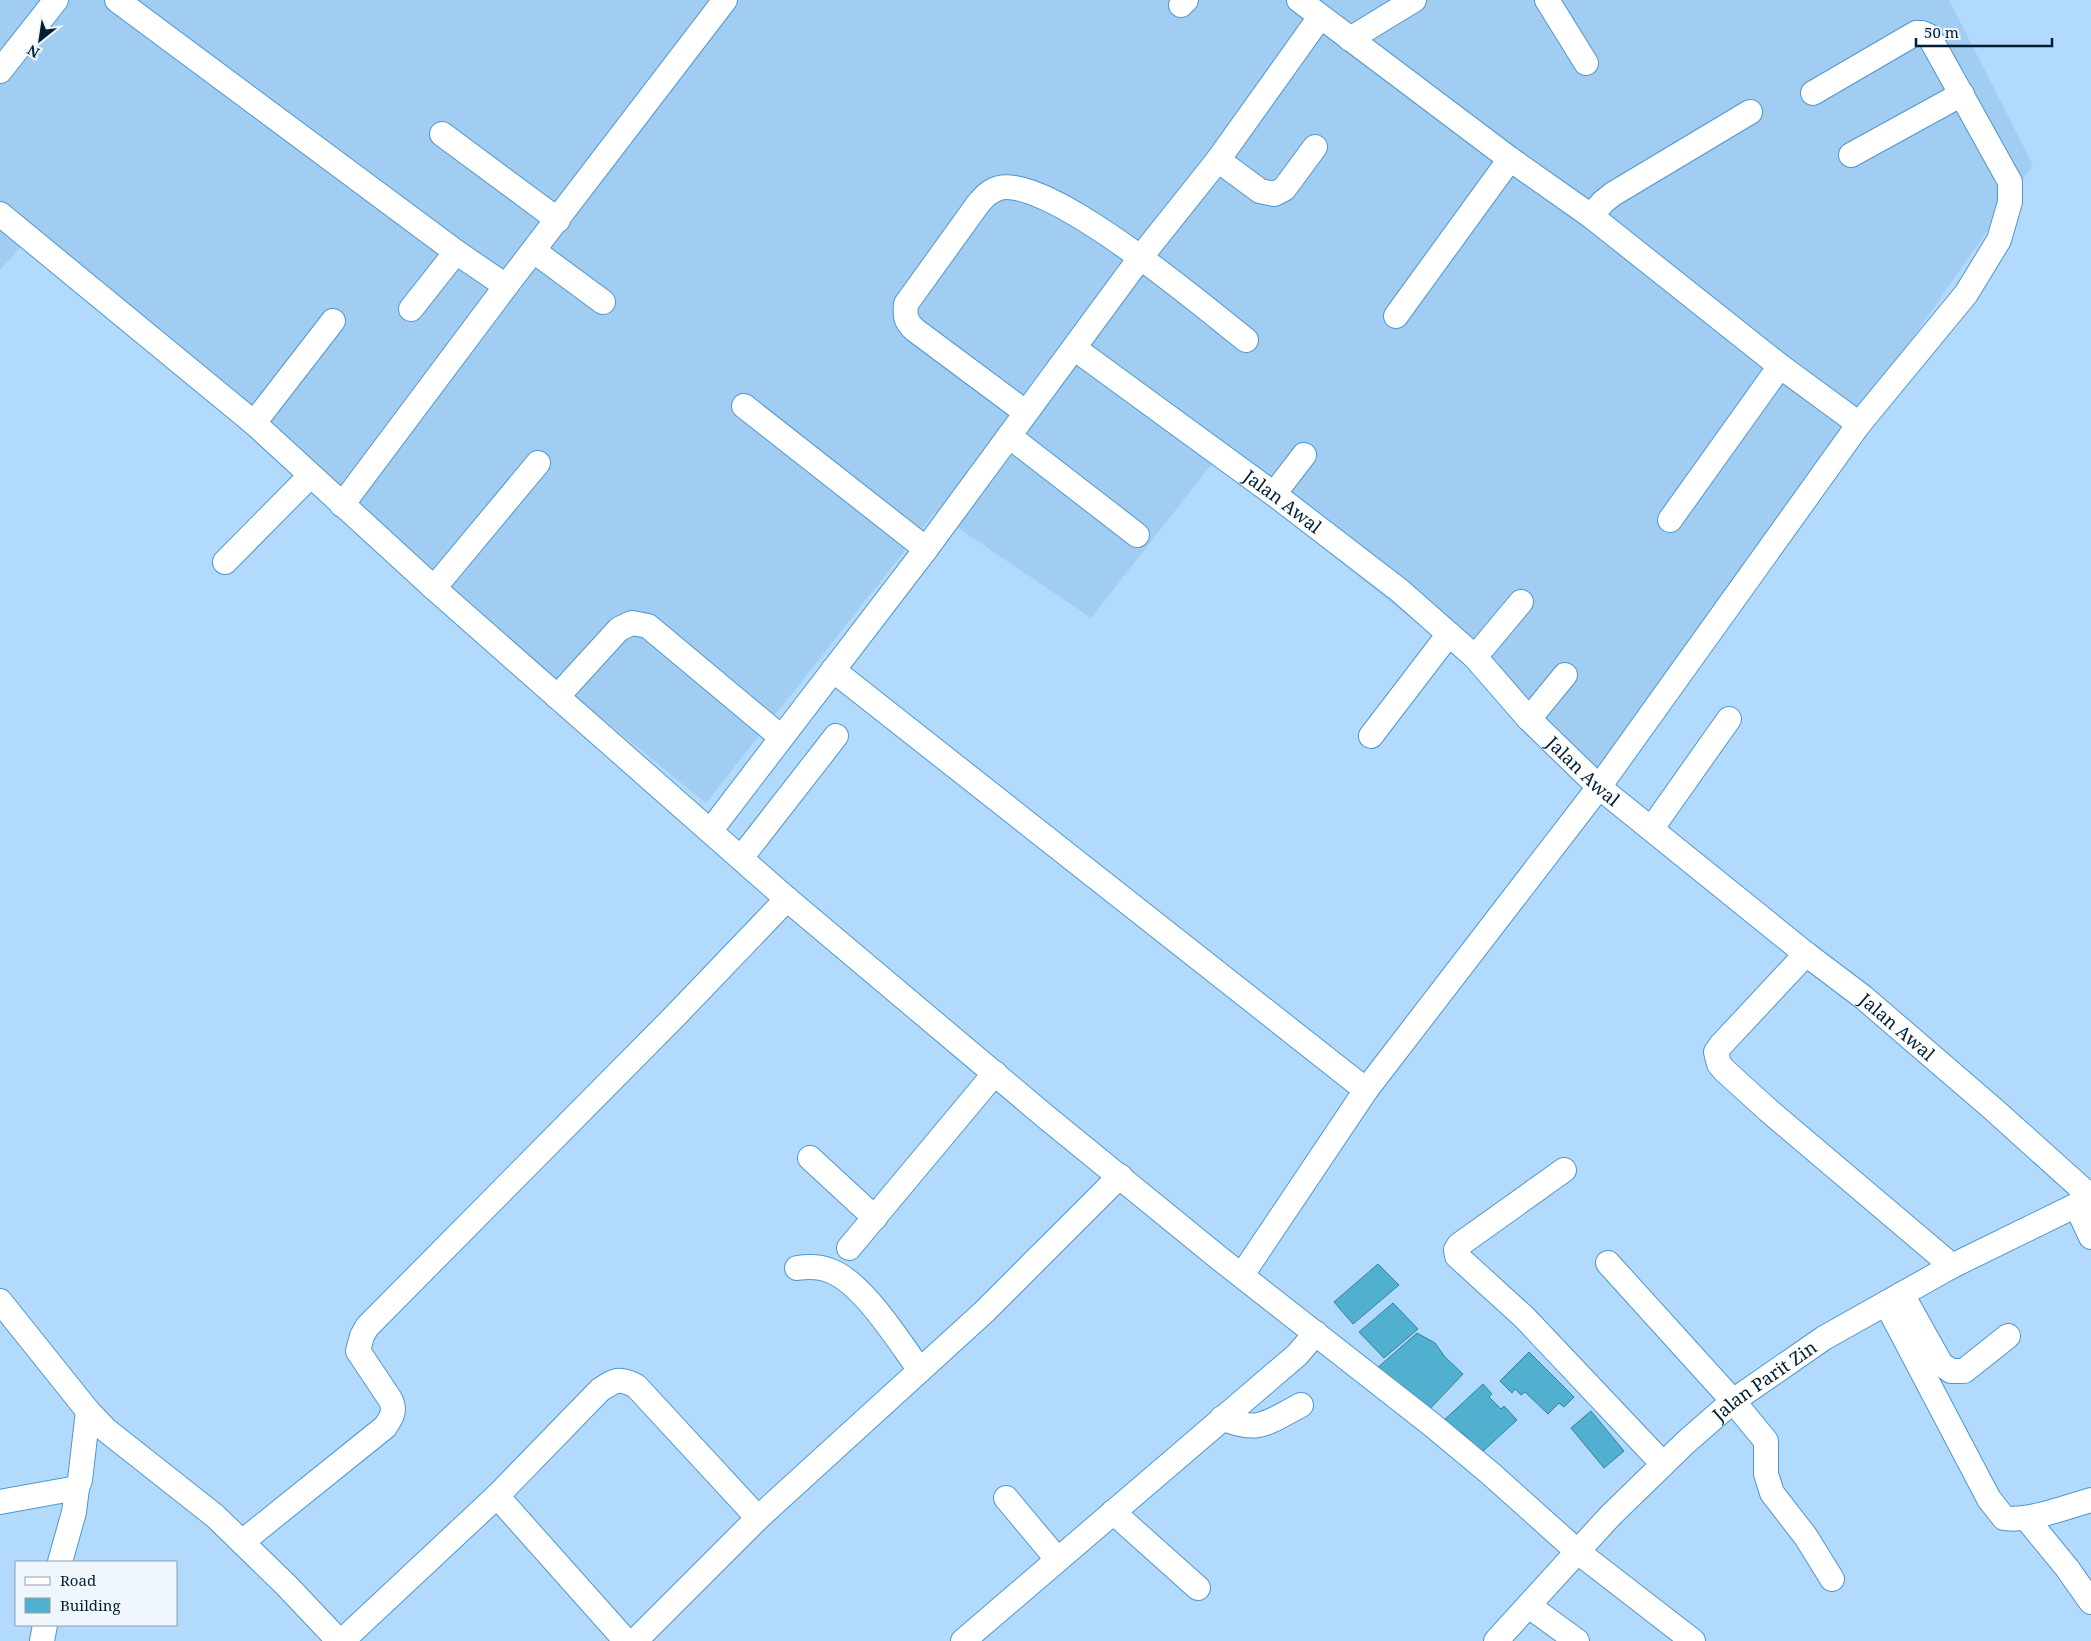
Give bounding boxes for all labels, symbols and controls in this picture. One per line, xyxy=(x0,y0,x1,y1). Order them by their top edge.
north arrow xyxy=(15,15,65,65)
scale bar xyxy=(1916,15,2052,47)
text: 50 m xyxy=(1924,22,1959,42)
text: N xyxy=(24,41,43,63)
street label: Jalan Awal xyxy=(1238,463,1327,539)
street label: Jalan Awal xyxy=(1541,730,1625,811)
street label: Jalan Awal xyxy=(1854,987,1940,1066)
street label: Jalan Parit Zin xyxy=(1706,1335,1821,1427)
legend xyxy=(15,1561,178,1626)
text: Road xyxy=(60,1570,96,1590)
text: Building xyxy=(60,1595,121,1615)

